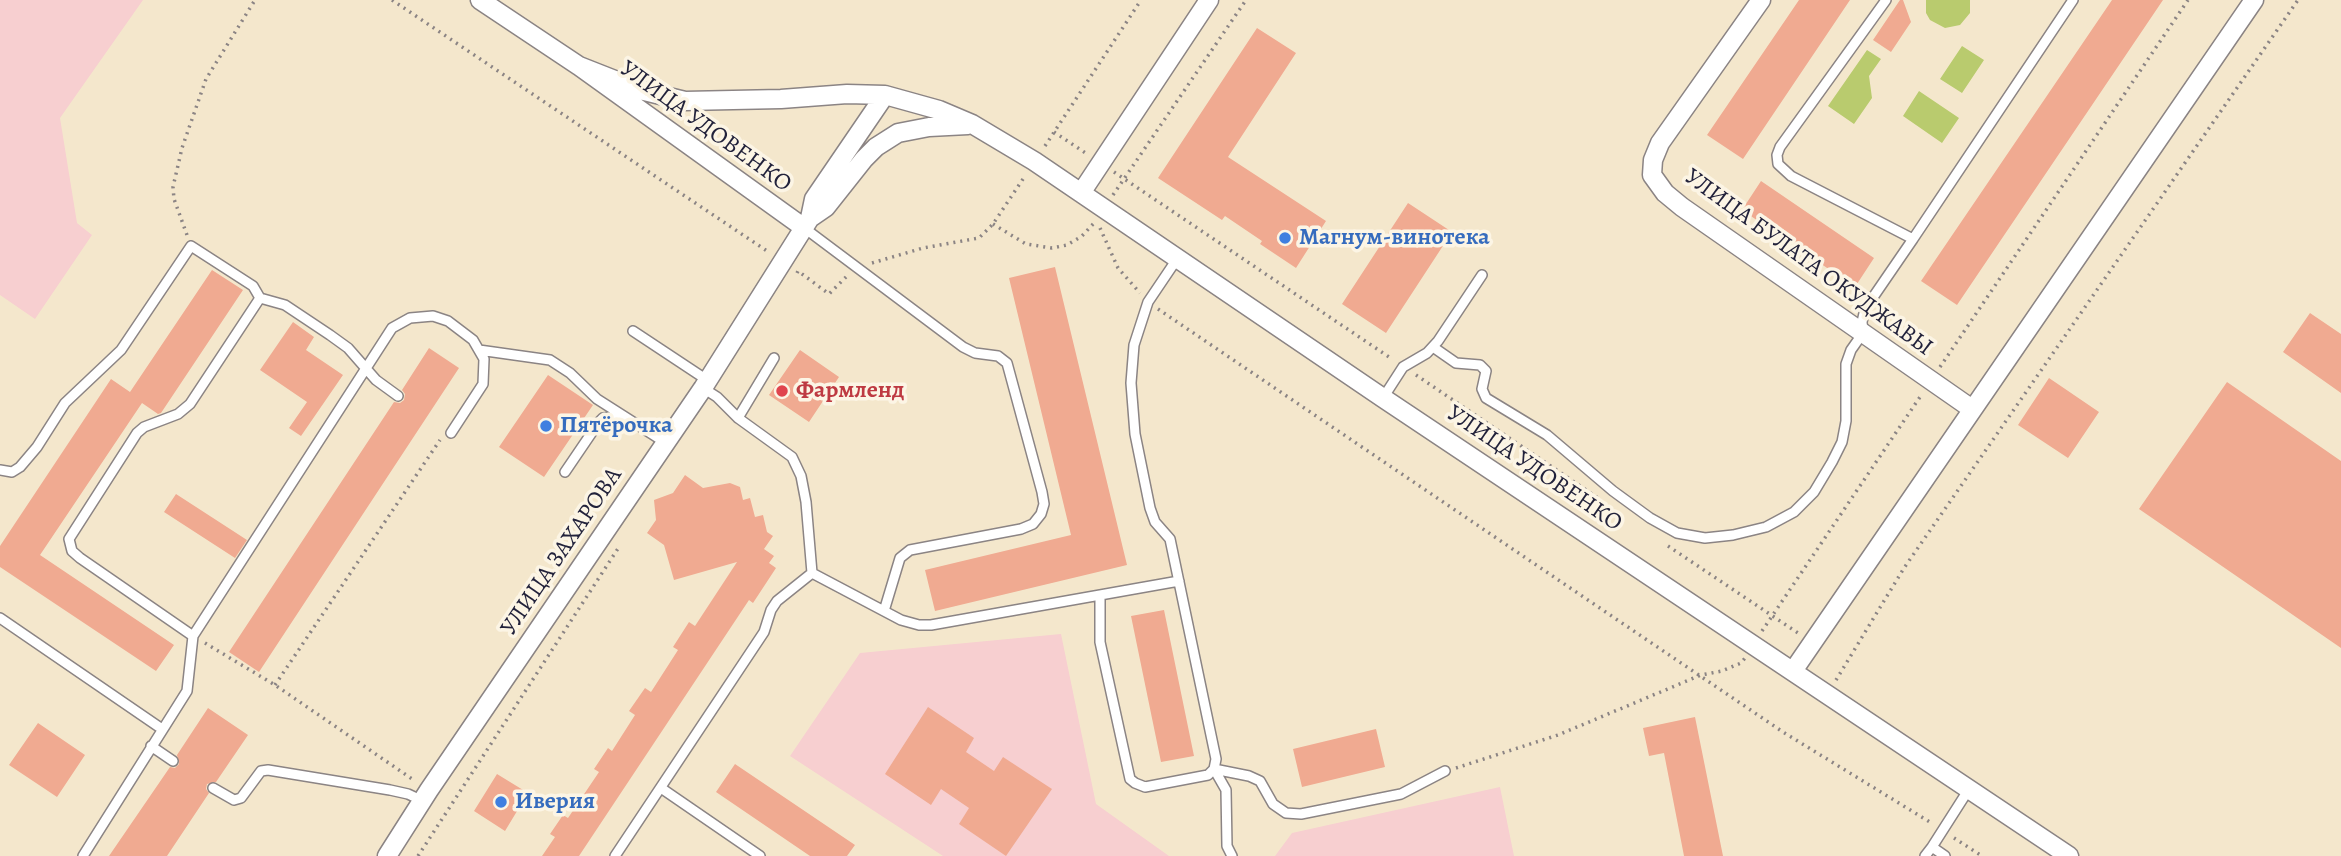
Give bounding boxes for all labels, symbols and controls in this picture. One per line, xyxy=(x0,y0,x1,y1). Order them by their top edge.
street label: УЛИЦА УДОВЕНКО xyxy=(613,55,797,199)
street label: УЛИЦА БУЛАТА ОКУДЖАВЫ xyxy=(1678,163,1938,363)
place label: Магнум-винотека xyxy=(1299,224,1490,252)
marker: Магнум-винотека xyxy=(1277,230,1293,246)
place label: Фармленд xyxy=(796,377,904,405)
marker: Фармленд xyxy=(774,383,790,399)
street label: УЛИЦА УДОВЕНКО xyxy=(1441,400,1627,538)
place label: Пятёрочка xyxy=(560,412,673,440)
marker: Пятёрочка xyxy=(538,418,554,434)
street label: УЛИЦА ЗАХАРОВА xyxy=(495,463,629,641)
place label: Иверия xyxy=(515,788,595,816)
marker: Иверия xyxy=(493,794,509,810)

